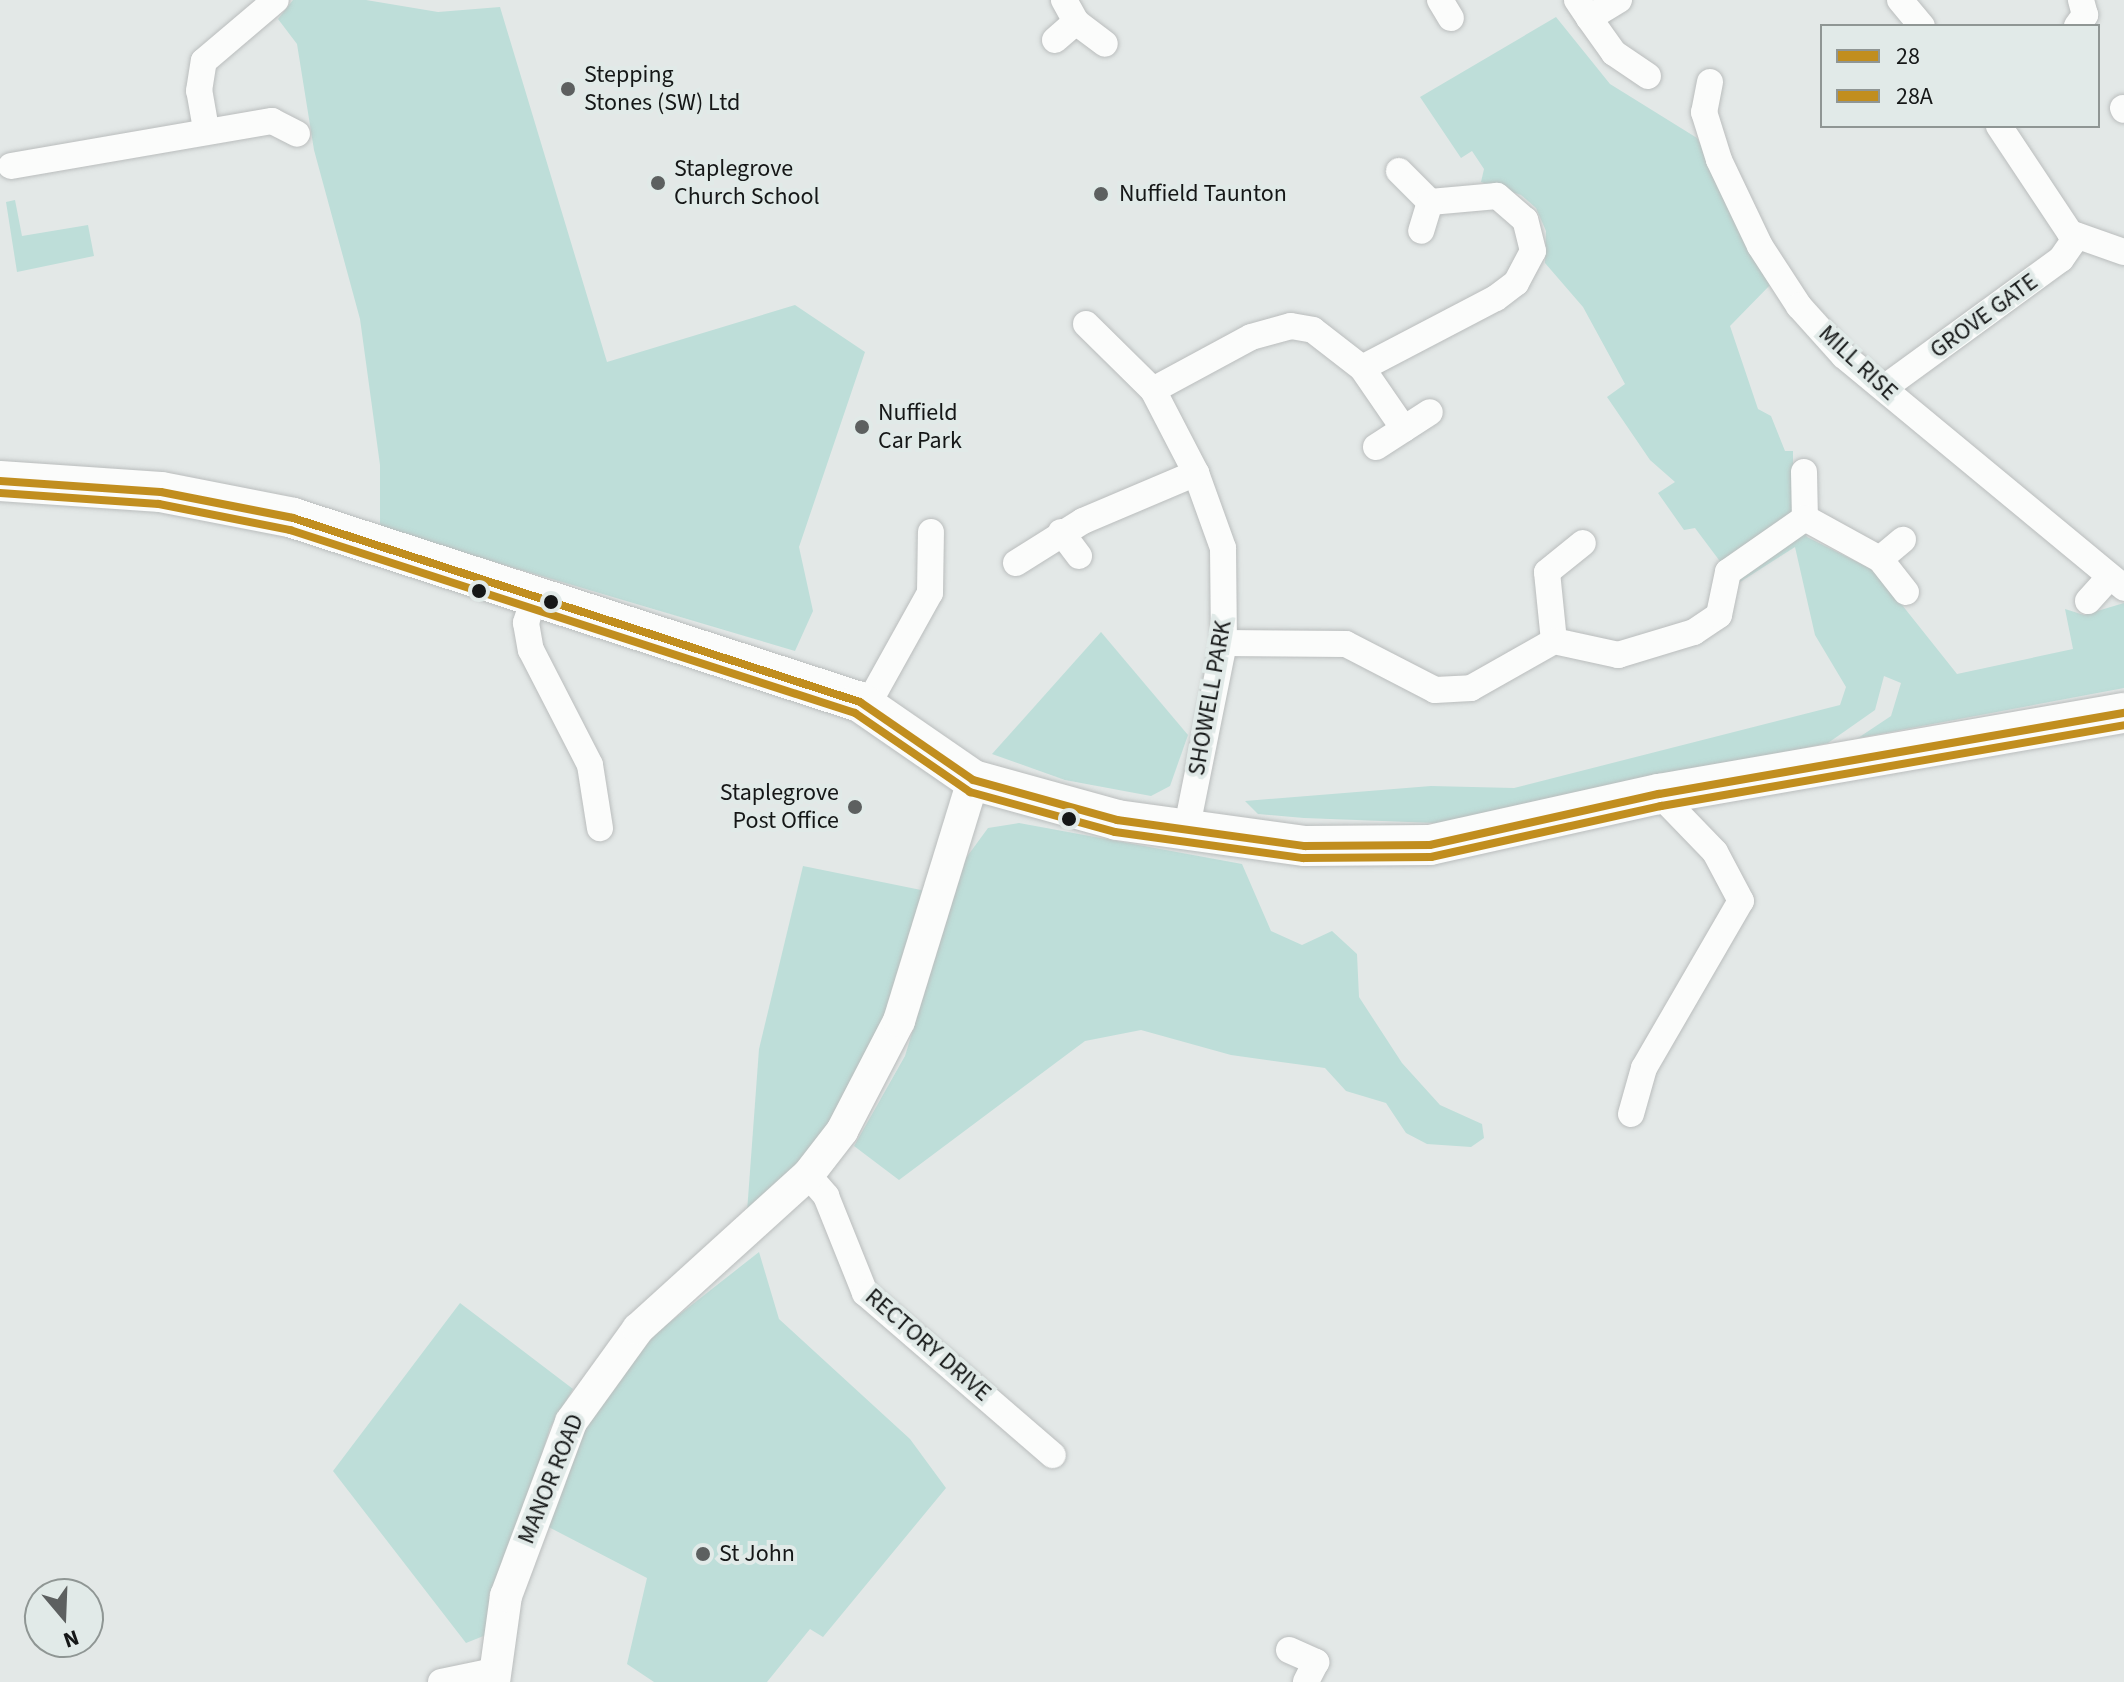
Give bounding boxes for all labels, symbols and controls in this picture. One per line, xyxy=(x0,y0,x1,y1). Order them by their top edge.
legend xyxy=(1820,24,2100,128)
text: 28 xyxy=(1896,39,1920,74)
place label: Stepping Stones (SW) Ltd xyxy=(584,61,740,117)
text: 28A xyxy=(1896,79,1933,114)
marker: Stepping Stones (SW) Ltd xyxy=(559,80,577,98)
place label: Staplegrove Church School xyxy=(674,155,820,211)
marker: Staplegrove Church School xyxy=(649,174,667,192)
place label: Nuffield Taunton xyxy=(1119,180,1287,208)
marker: Nuffield Taunton xyxy=(1090,183,1112,205)
street label: GROVE GATE xyxy=(1925,267,2043,365)
street label: MILL RISE xyxy=(1813,319,1903,407)
place label: Nuffield Car Park xyxy=(878,399,962,455)
marker: Nuffield Car Park xyxy=(853,418,871,436)
unlabelled marker xyxy=(471,583,487,599)
unlabelled marker xyxy=(543,594,559,610)
street label: SHOWELL PARK xyxy=(1182,618,1238,778)
place label: Staplegrove Post Office xyxy=(720,779,839,835)
marker: Staplegrove Post Office xyxy=(846,798,864,816)
unlabelled marker xyxy=(1061,811,1077,827)
street label: RECTORY DRIVE xyxy=(859,1282,997,1408)
street label: MANOR ROAD xyxy=(512,1410,590,1548)
place label: St John xyxy=(719,1540,795,1568)
marker: St John xyxy=(694,1545,712,1563)
north arrow xyxy=(24,1578,104,1658)
text: N xyxy=(59,1621,83,1656)

